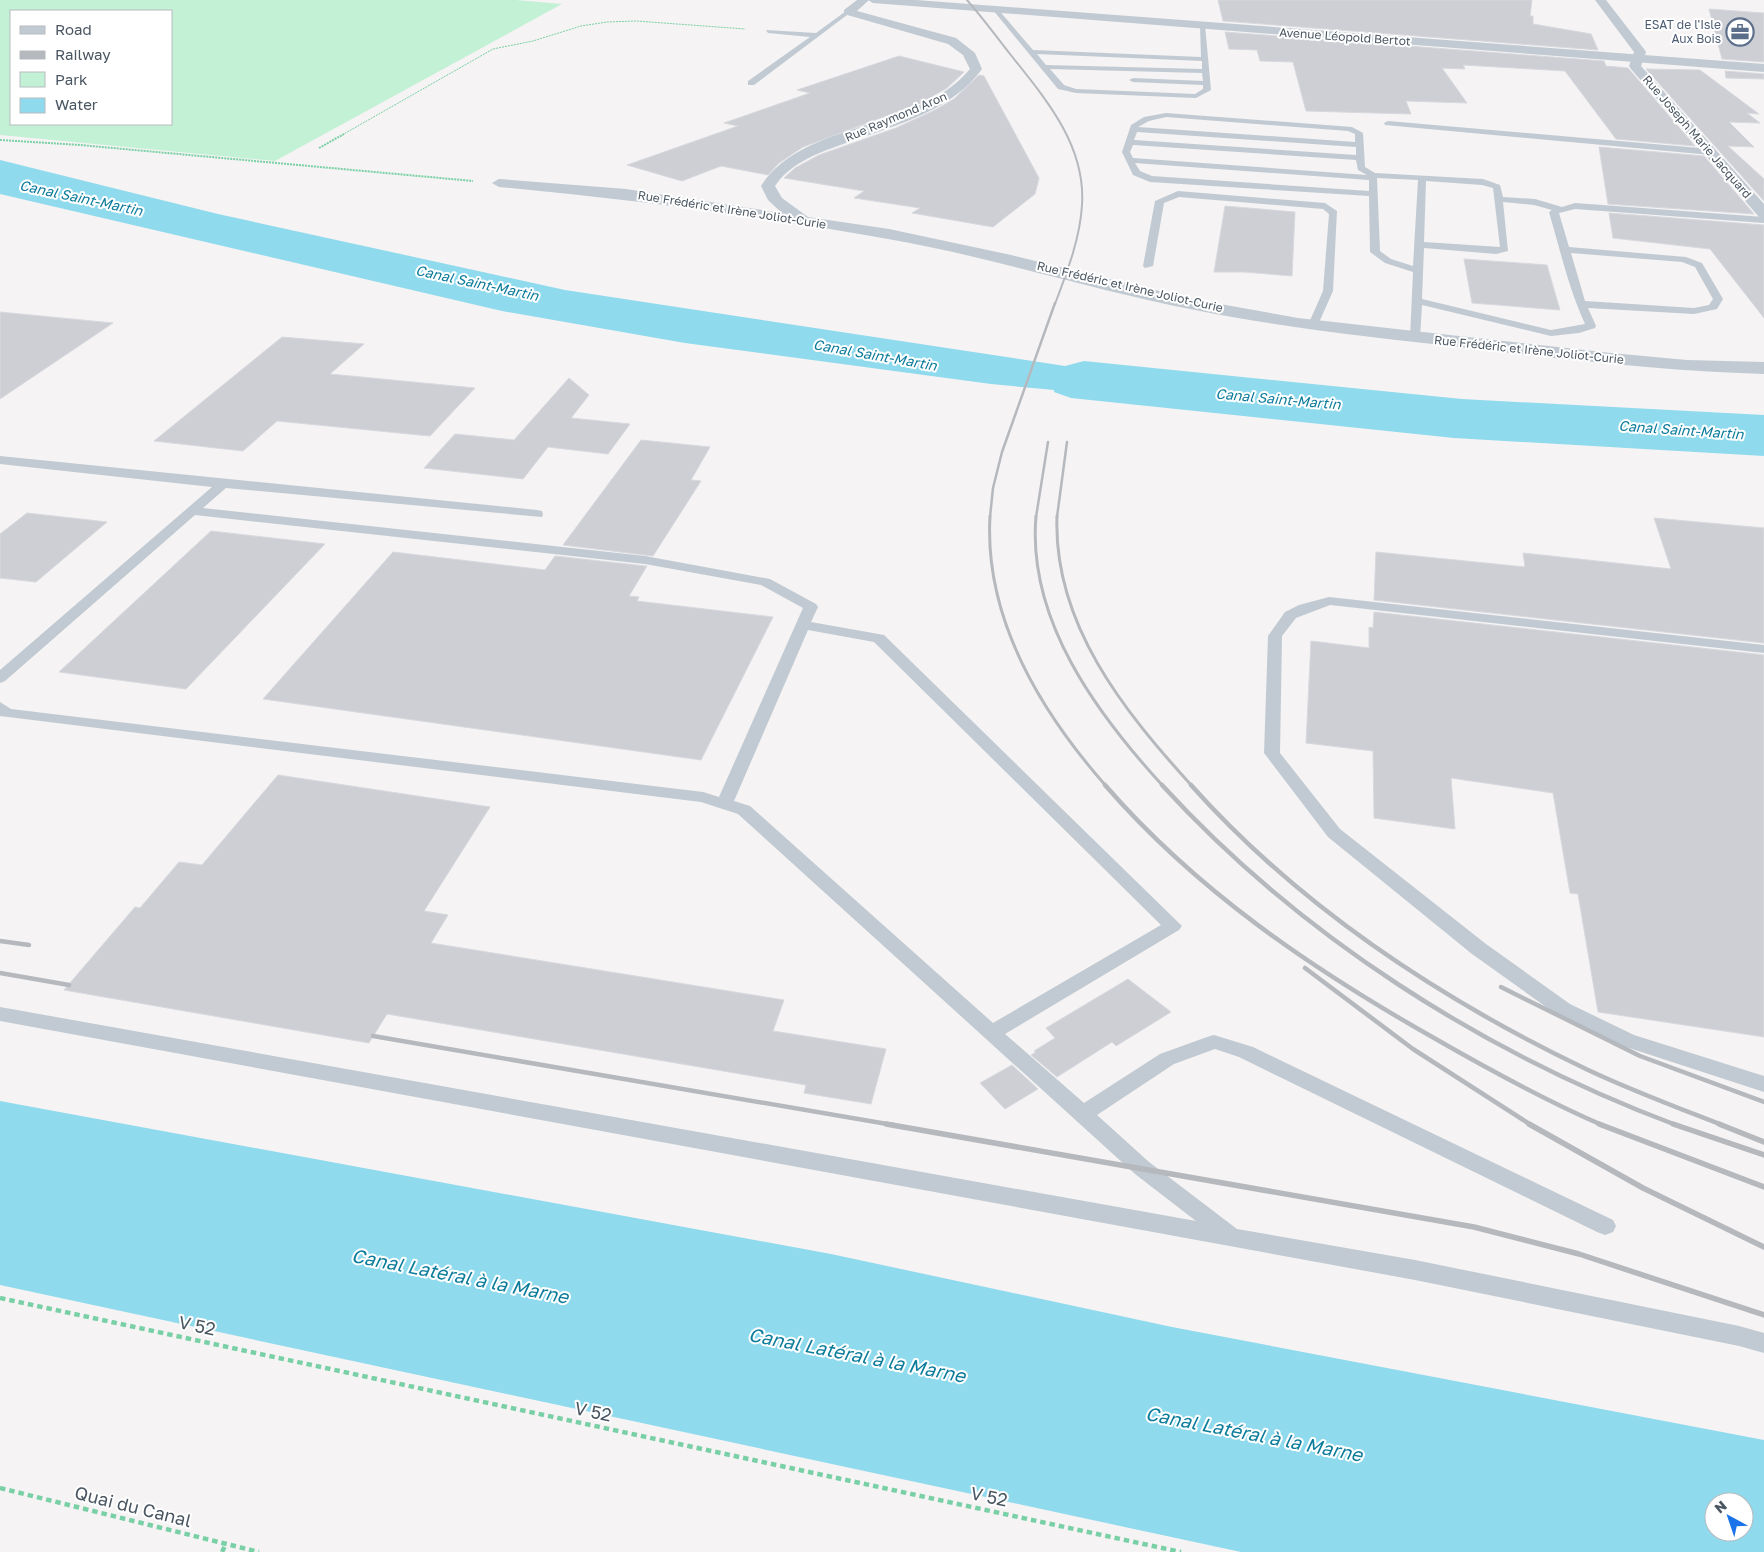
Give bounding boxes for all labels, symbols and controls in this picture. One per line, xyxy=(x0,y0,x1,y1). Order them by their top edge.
legend xyxy=(10,10,172,125)
place label: ESAT de l'Isle Aux Bois xyxy=(1644,17,1721,46)
office icon: ESAT de l'Isle Aux Bois xyxy=(1725,17,1755,47)
text: Road xyxy=(55,20,92,38)
street label: Avenue Léopold Bertot xyxy=(1279,24,1411,49)
text: Railway xyxy=(55,45,111,63)
text: Park xyxy=(55,70,88,88)
street label: Rue Joseph Marie Jacquard xyxy=(1640,72,1755,201)
street label: Rue Raymond Aron xyxy=(843,88,949,145)
text: Water xyxy=(55,95,98,113)
water label: Canal Saint-Martin xyxy=(18,176,146,219)
street label: Rue Frédéric et Irène Joliot-Curie xyxy=(637,187,827,232)
street label: Rue Frédéric et Irène Joliot-Curie xyxy=(1036,258,1225,315)
water label: Canal Saint-Martin xyxy=(414,261,542,304)
street label: Rue Frédéric et Irène Joliot-Curie xyxy=(1434,332,1625,367)
water label: Canal Saint-Martin xyxy=(812,335,940,374)
water label: Canal Saint-Martin xyxy=(1215,385,1343,413)
water label: Canal Saint-Martin xyxy=(1618,417,1746,442)
water label: Canal Latéral à la Marne xyxy=(350,1243,572,1308)
street label: V 52 xyxy=(177,1310,218,1340)
water label: Canal Latéral à la Marne xyxy=(747,1322,969,1387)
street label: V 52 xyxy=(573,1396,614,1426)
water label: Canal Latéral à la Marne xyxy=(1144,1401,1366,1466)
street label: Quai du Canal xyxy=(73,1481,194,1531)
street label: V 52 xyxy=(969,1481,1010,1511)
north arrow xyxy=(1704,1492,1754,1542)
text: N xyxy=(1711,1497,1730,1517)

